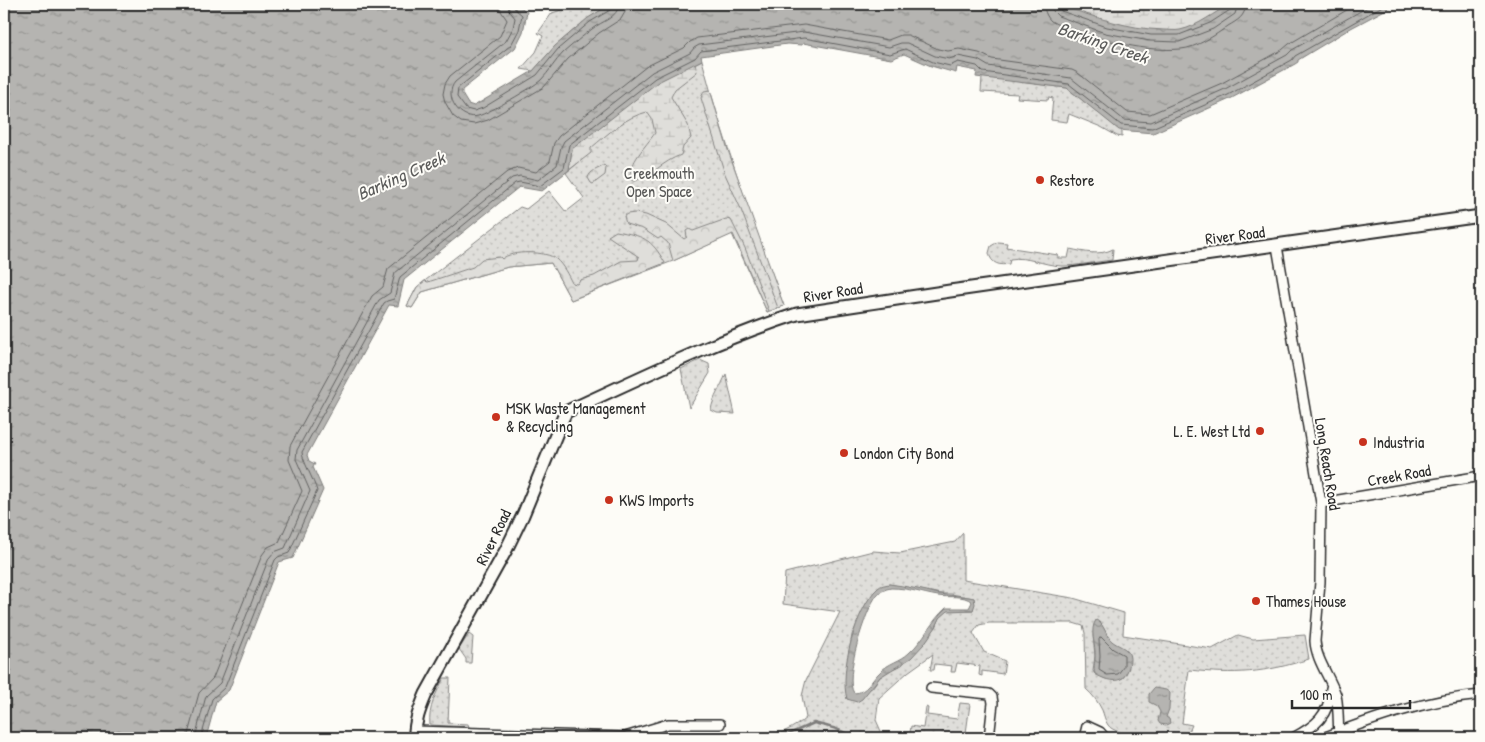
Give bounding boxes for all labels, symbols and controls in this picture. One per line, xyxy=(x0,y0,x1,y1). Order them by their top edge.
water label: Barking Creek xyxy=(1055,15,1153,70)
water label: Barking Creek xyxy=(353,144,450,206)
park label: Creekmouth Open Space xyxy=(624,162,694,202)
place label: Restore xyxy=(1050,169,1095,191)
marker: Restore xyxy=(1034,174,1046,186)
street label: River Road xyxy=(1204,220,1266,250)
street label: River Road xyxy=(802,276,864,308)
place label: MSK Waste Management & Recycling xyxy=(506,397,646,437)
marker: MSK Waste Management & Recycling xyxy=(490,411,502,423)
street label: Long Reach Road xyxy=(1310,416,1346,512)
place label: L. E. West Ltd xyxy=(1174,420,1250,442)
marker: L. E. West Ltd xyxy=(1254,425,1266,437)
place label: Industria xyxy=(1373,431,1424,453)
marker: Industria xyxy=(1357,436,1369,448)
place label: London City Bond xyxy=(854,442,954,464)
marker: London City Bond xyxy=(838,447,850,459)
street label: Creek Road xyxy=(1365,459,1433,491)
place label: KWS Imports xyxy=(619,489,694,511)
marker: KWS Imports xyxy=(603,494,615,506)
street label: River Road xyxy=(470,505,516,569)
place label: Thames House xyxy=(1266,590,1347,612)
marker: Thames House xyxy=(1250,595,1262,607)
scale bar xyxy=(1292,677,1410,709)
text: 100 m xyxy=(1300,684,1333,705)

